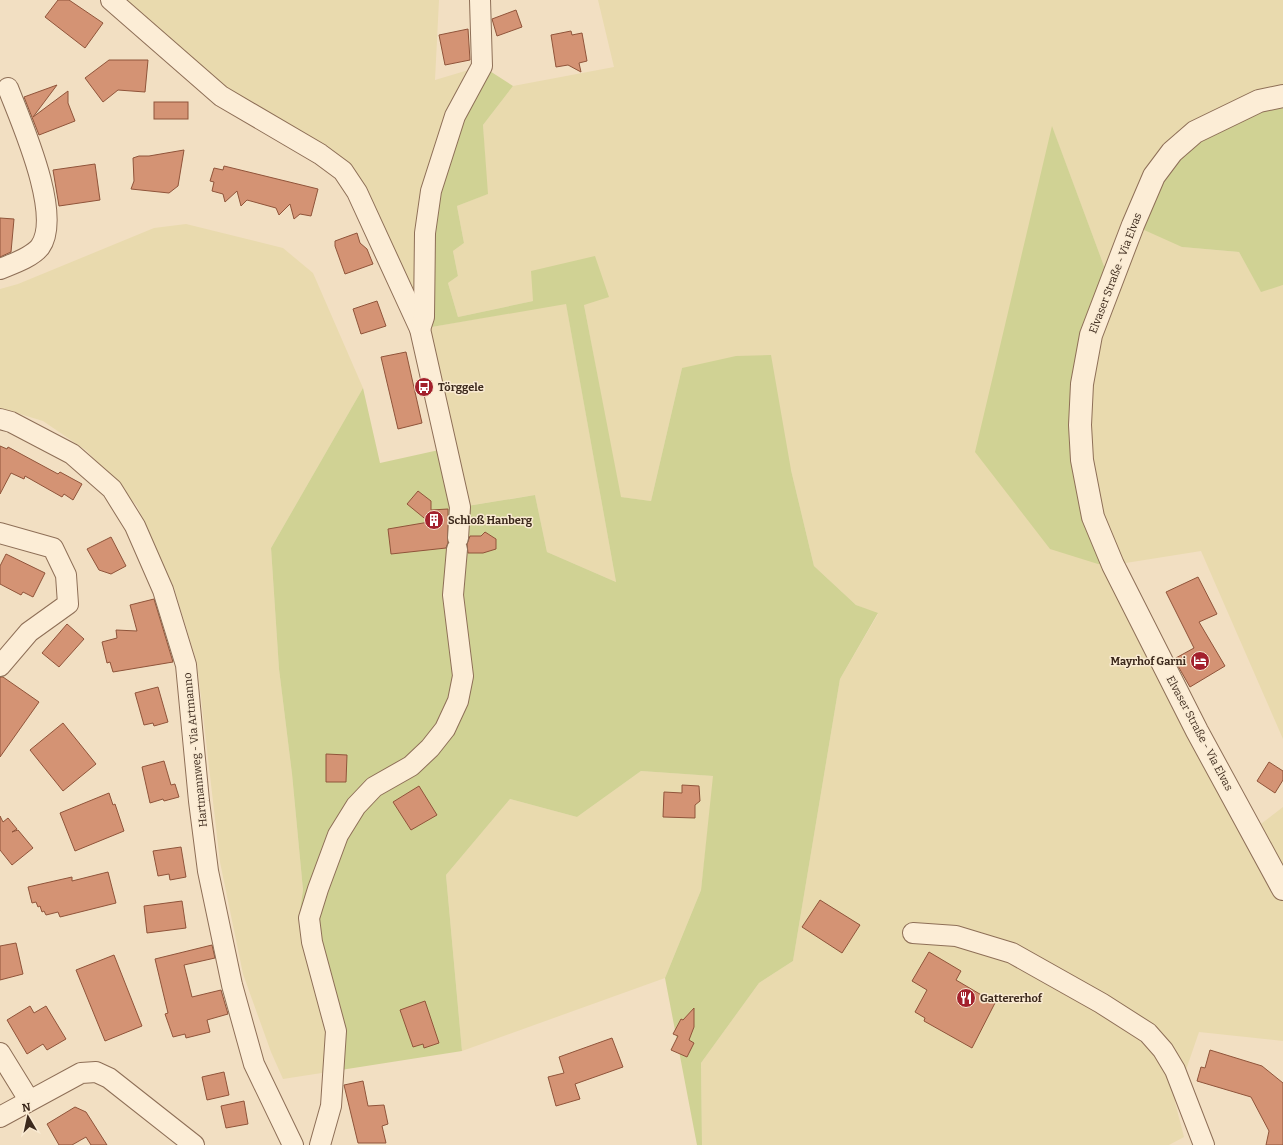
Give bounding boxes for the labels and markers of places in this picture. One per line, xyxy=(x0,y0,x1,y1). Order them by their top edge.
bus stop icon: Törggele xyxy=(413,376,435,398)
place label: Törggele xyxy=(438,381,484,394)
building icon: Schloß Hanberg xyxy=(423,509,445,531)
place label: Schloß Hanberg xyxy=(448,514,533,527)
hotel icon: Mayrhof Garni xyxy=(1189,650,1211,672)
place label: Mayrhof Garni xyxy=(1111,655,1186,668)
restaurant icon: Gattererhof xyxy=(955,987,977,1009)
place label: Gattererhof xyxy=(980,992,1043,1005)

